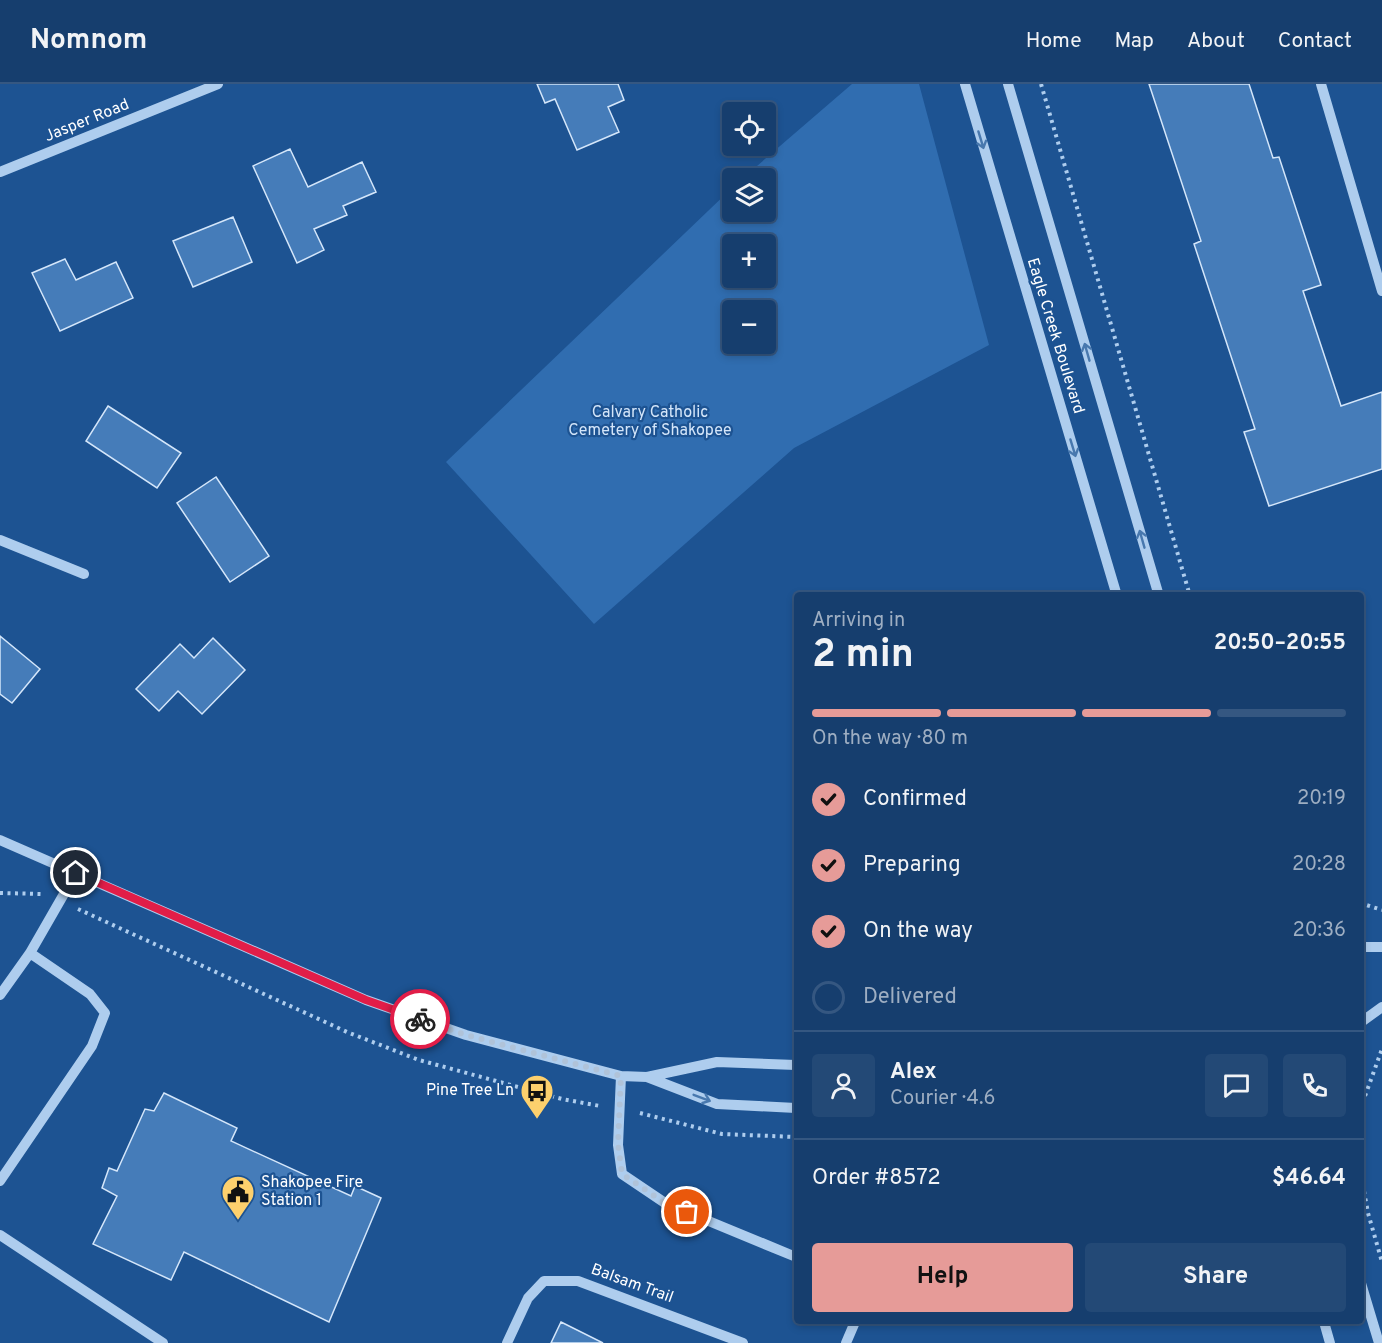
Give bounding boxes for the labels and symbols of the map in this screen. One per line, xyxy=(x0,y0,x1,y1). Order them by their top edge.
street label: Jasper Road xyxy=(42,95,132,147)
one-way arrow xyxy=(976,130,987,149)
street label: Eagle Creek Boulevard xyxy=(1022,256,1088,416)
one-way arrow xyxy=(1081,343,1092,362)
park label: Calvary Catholic Cemetery of Shakopee xyxy=(568,403,732,441)
one-way arrow xyxy=(1068,438,1079,457)
one-way arrow xyxy=(1136,530,1147,549)
pin xyxy=(50,847,101,898)
courier xyxy=(390,989,450,1049)
bus stop icon: Pine Tree Ln xyxy=(519,1073,555,1120)
place label: Pine Tree Ln xyxy=(426,1081,514,1101)
one-way arrow xyxy=(692,1093,711,1104)
place label: Shakopee Fire Station 1 xyxy=(261,1173,363,1211)
public building icon: Shakopee Fire Station 1 xyxy=(220,1174,256,1221)
pin xyxy=(661,1186,712,1237)
street label: Balsam Trail xyxy=(588,1260,676,1308)

